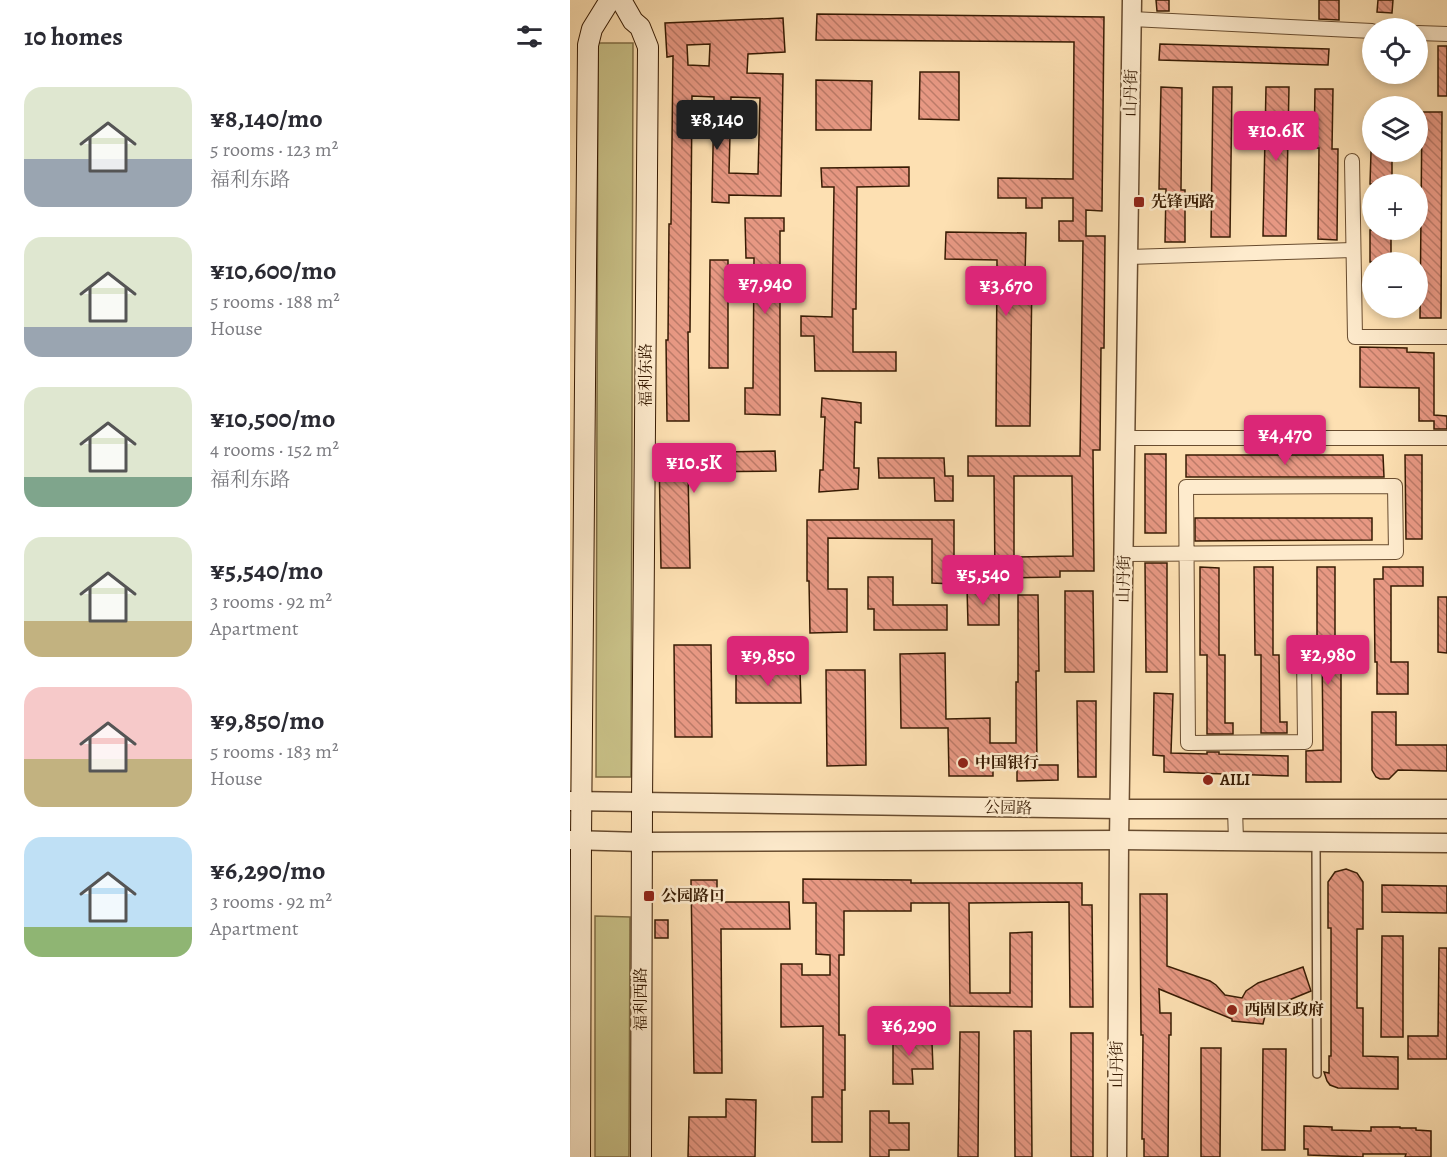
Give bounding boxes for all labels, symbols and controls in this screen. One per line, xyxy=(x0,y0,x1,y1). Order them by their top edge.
map controls xyxy=(1362,18,1428,318)
button: locate xyxy=(1362,18,1428,84)
text: 10 homes xyxy=(24,19,123,54)
icon: filters xyxy=(513,20,546,53)
street label: 山丹街 xyxy=(1120,69,1142,117)
button: layers xyxy=(1362,96,1428,162)
pin: ¥8,140 xyxy=(668,100,766,151)
text: ¥8,140/mo xyxy=(210,101,323,136)
text: ¥8,140 xyxy=(690,106,744,133)
icon: home xyxy=(72,111,144,183)
pin: ¥10.6K xyxy=(1227,111,1325,162)
text: ¥10.6K xyxy=(1248,117,1304,144)
text: 5 rooms · 123 m² xyxy=(210,136,338,163)
text: 福利东路 xyxy=(210,166,290,193)
button: + xyxy=(1362,174,1428,240)
place label: 先锋西路 xyxy=(1151,191,1215,213)
marker: 先锋西路 xyxy=(1132,195,1146,209)
button: − xyxy=(1362,252,1428,318)
text: ¥10,600/mo xyxy=(210,253,336,288)
icon: home xyxy=(72,261,144,333)
pin: ¥7,940 xyxy=(716,264,814,315)
pin: ¥3,670 xyxy=(957,266,1055,317)
text: ¥7,940 xyxy=(738,270,792,297)
text: ¥3,670 xyxy=(979,272,1033,299)
text: 5 rooms · 188 m² xyxy=(210,288,340,315)
text: House xyxy=(210,315,262,342)
street label: 福利东路 xyxy=(635,343,657,407)
text: ¥10,500/mo xyxy=(210,401,335,436)
icon: home xyxy=(72,411,144,483)
pin: ¥4,470 xyxy=(1236,415,1334,466)
text: ¥4,470 xyxy=(1258,421,1312,448)
text: 4 rooms · 152 m² xyxy=(210,436,339,463)
pin: ¥10.5K xyxy=(645,443,743,494)
text: ¥10.5K xyxy=(666,449,722,476)
text: 福利东路 xyxy=(210,466,290,493)
text: ¥5,540/mo xyxy=(210,553,323,588)
pin: ¥5,540 xyxy=(934,555,1032,606)
street label: 山丹街 xyxy=(1113,555,1135,603)
icon: home xyxy=(72,561,144,633)
text: ¥5,540 xyxy=(956,561,1010,588)
text: 3 rooms · 92 m² xyxy=(210,588,332,615)
text: Apartment xyxy=(210,615,299,642)
pin: ¥2,980 xyxy=(1279,635,1377,686)
pin: ¥9,850 xyxy=(719,636,817,687)
text: ¥2,980 xyxy=(1300,641,1356,668)
text: ¥9,850 xyxy=(741,642,795,669)
text: ¥9,850/mo xyxy=(210,703,324,738)
icon: home xyxy=(72,711,144,783)
text: 5 rooms · 183 m² xyxy=(210,738,339,765)
place label: 中国银行 xyxy=(975,752,1039,774)
marker: 中国银行 xyxy=(956,756,970,770)
text: House xyxy=(210,765,262,792)
place label: AILI xyxy=(1219,769,1250,791)
marker: AILI xyxy=(1201,773,1215,787)
street label: 公园路 xyxy=(984,797,1032,819)
text: ¥6,290/mo xyxy=(210,853,326,888)
icon: home xyxy=(72,861,144,933)
place label: 公园路口 xyxy=(661,885,725,907)
text: 3 rooms · 92 m² xyxy=(210,888,332,915)
marker: 公园路口 xyxy=(642,889,656,903)
text: Apartment xyxy=(210,915,299,942)
street label: 福利西路 xyxy=(630,967,652,1031)
place label: 西固区政府 xyxy=(1244,999,1324,1021)
marker: 西固区政府 xyxy=(1225,1003,1239,1017)
pin: ¥6,290 xyxy=(860,1006,958,1057)
text: ¥6,290 xyxy=(881,1012,937,1039)
street label: 山丹街 xyxy=(1106,1040,1128,1088)

